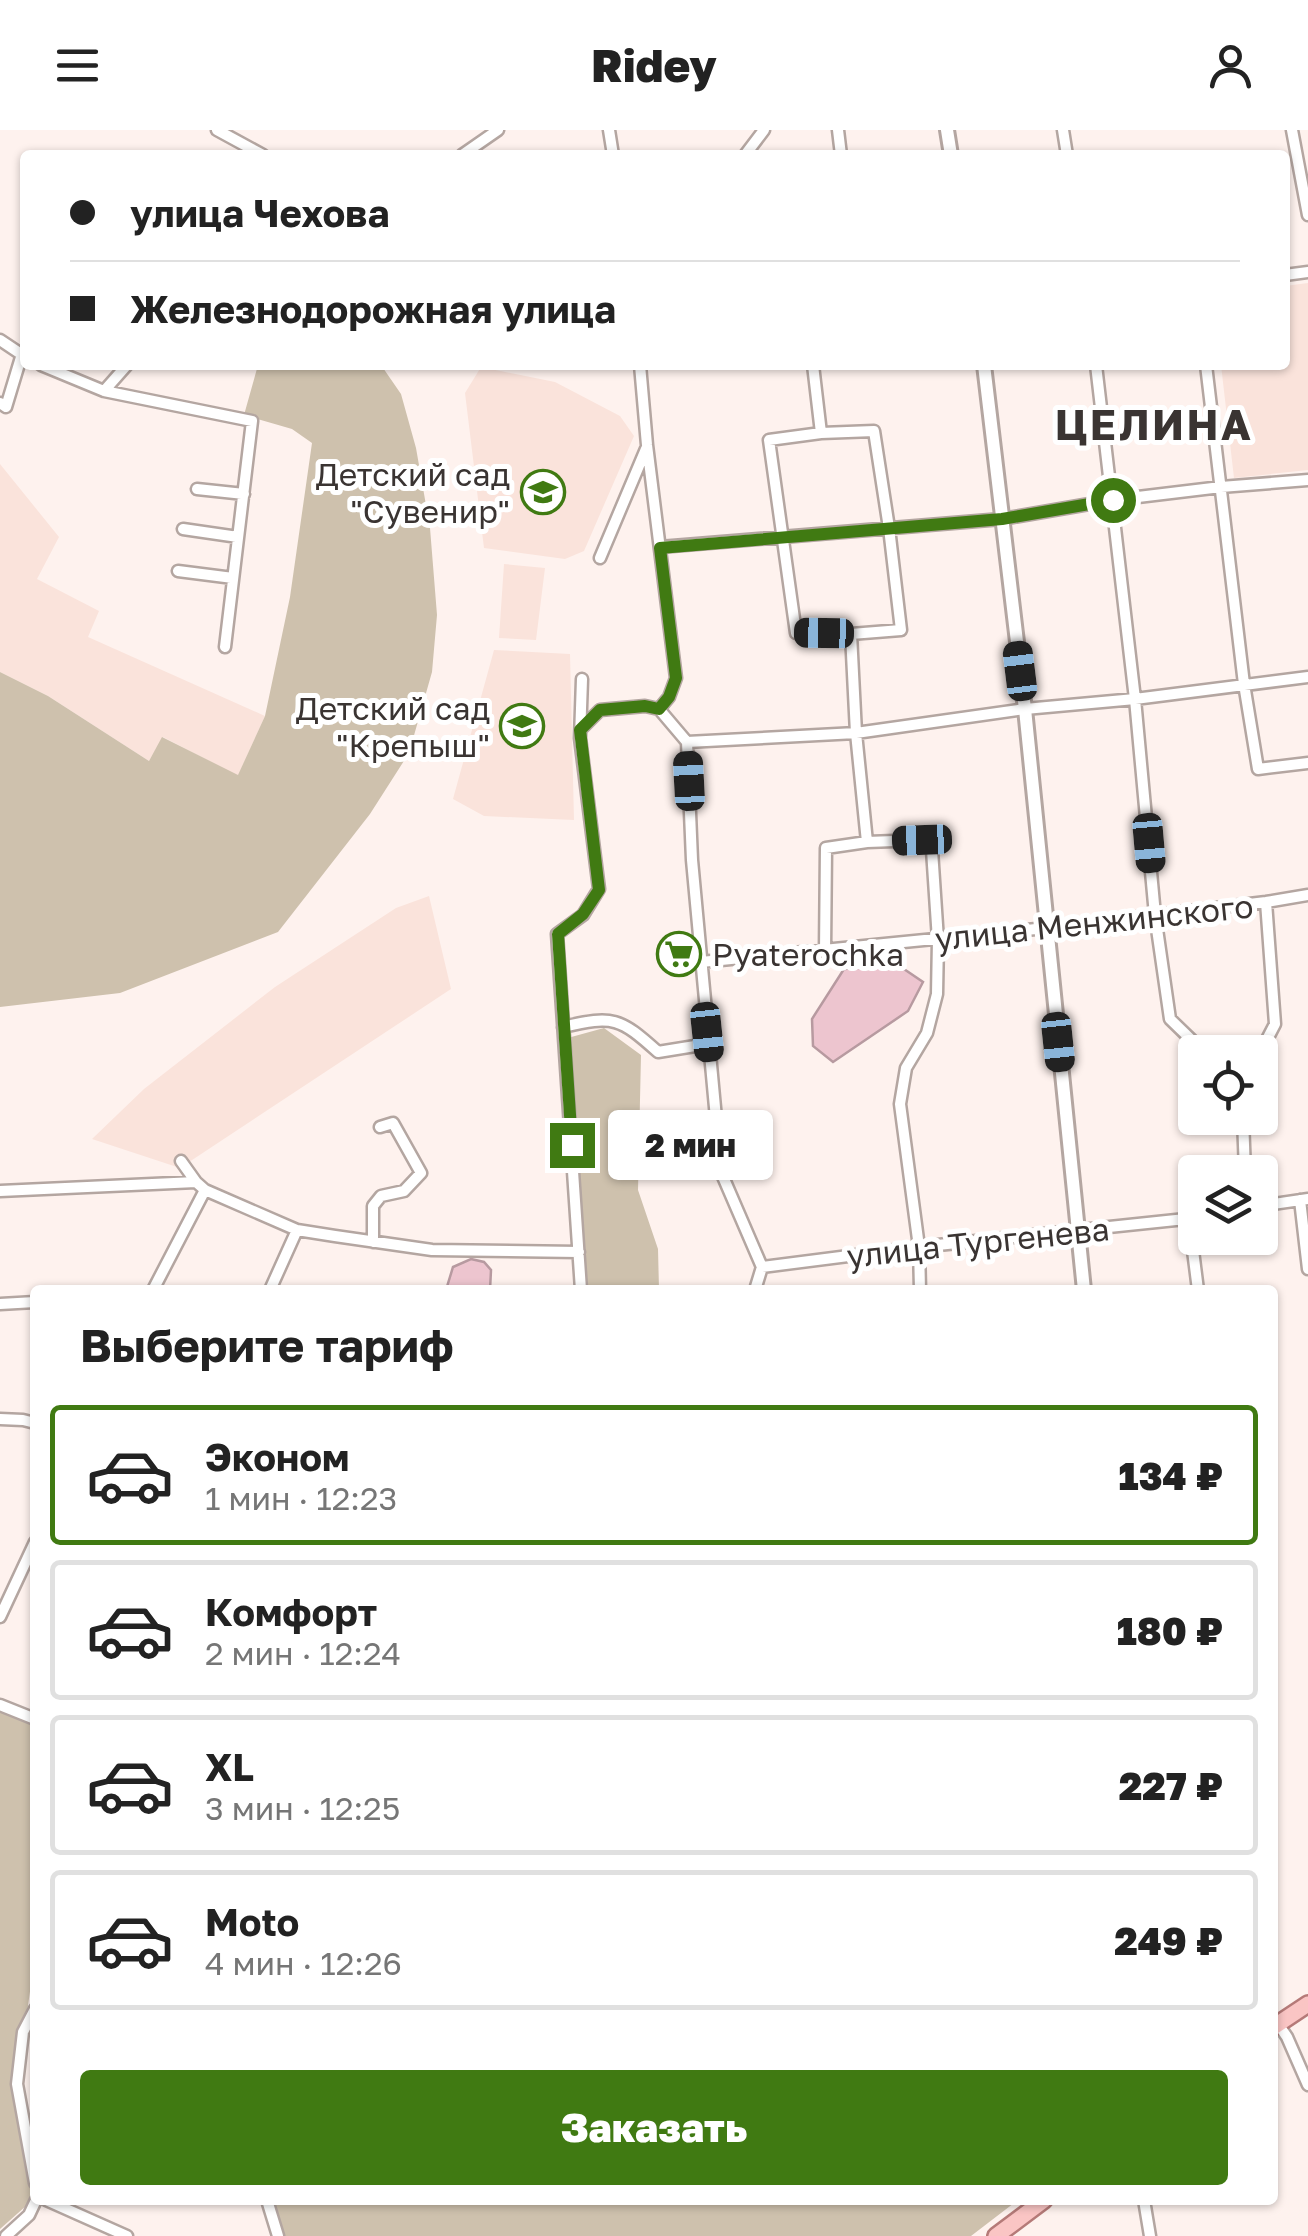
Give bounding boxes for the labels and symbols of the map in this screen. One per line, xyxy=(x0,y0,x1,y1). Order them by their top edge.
district label: ЦЕЛИНА xyxy=(1055,399,1253,449)
place label: Детский сад "Сувенир" xyxy=(316,455,510,530)
school or university icon: Детский сад "Сувенир" xyxy=(520,469,566,515)
route start xyxy=(1091,478,1136,523)
car xyxy=(794,617,854,649)
car xyxy=(1001,639,1039,703)
place label: Детский сад "Крепыш" xyxy=(296,689,490,764)
school or university icon: Детский сад "Крепыш" xyxy=(499,703,545,749)
car xyxy=(672,750,706,812)
car xyxy=(1131,812,1167,874)
car xyxy=(891,824,953,856)
street label: улица Менжинского xyxy=(933,886,1255,958)
supermarket icon: Pyaterochka xyxy=(656,931,702,977)
place label: Pyaterochka xyxy=(712,935,904,973)
car xyxy=(689,1001,725,1063)
car xyxy=(1040,1011,1076,1073)
callout: 2 мин xyxy=(607,1110,772,1180)
route end xyxy=(550,1123,595,1168)
street label: улица Тургенева xyxy=(845,1209,1111,1275)

